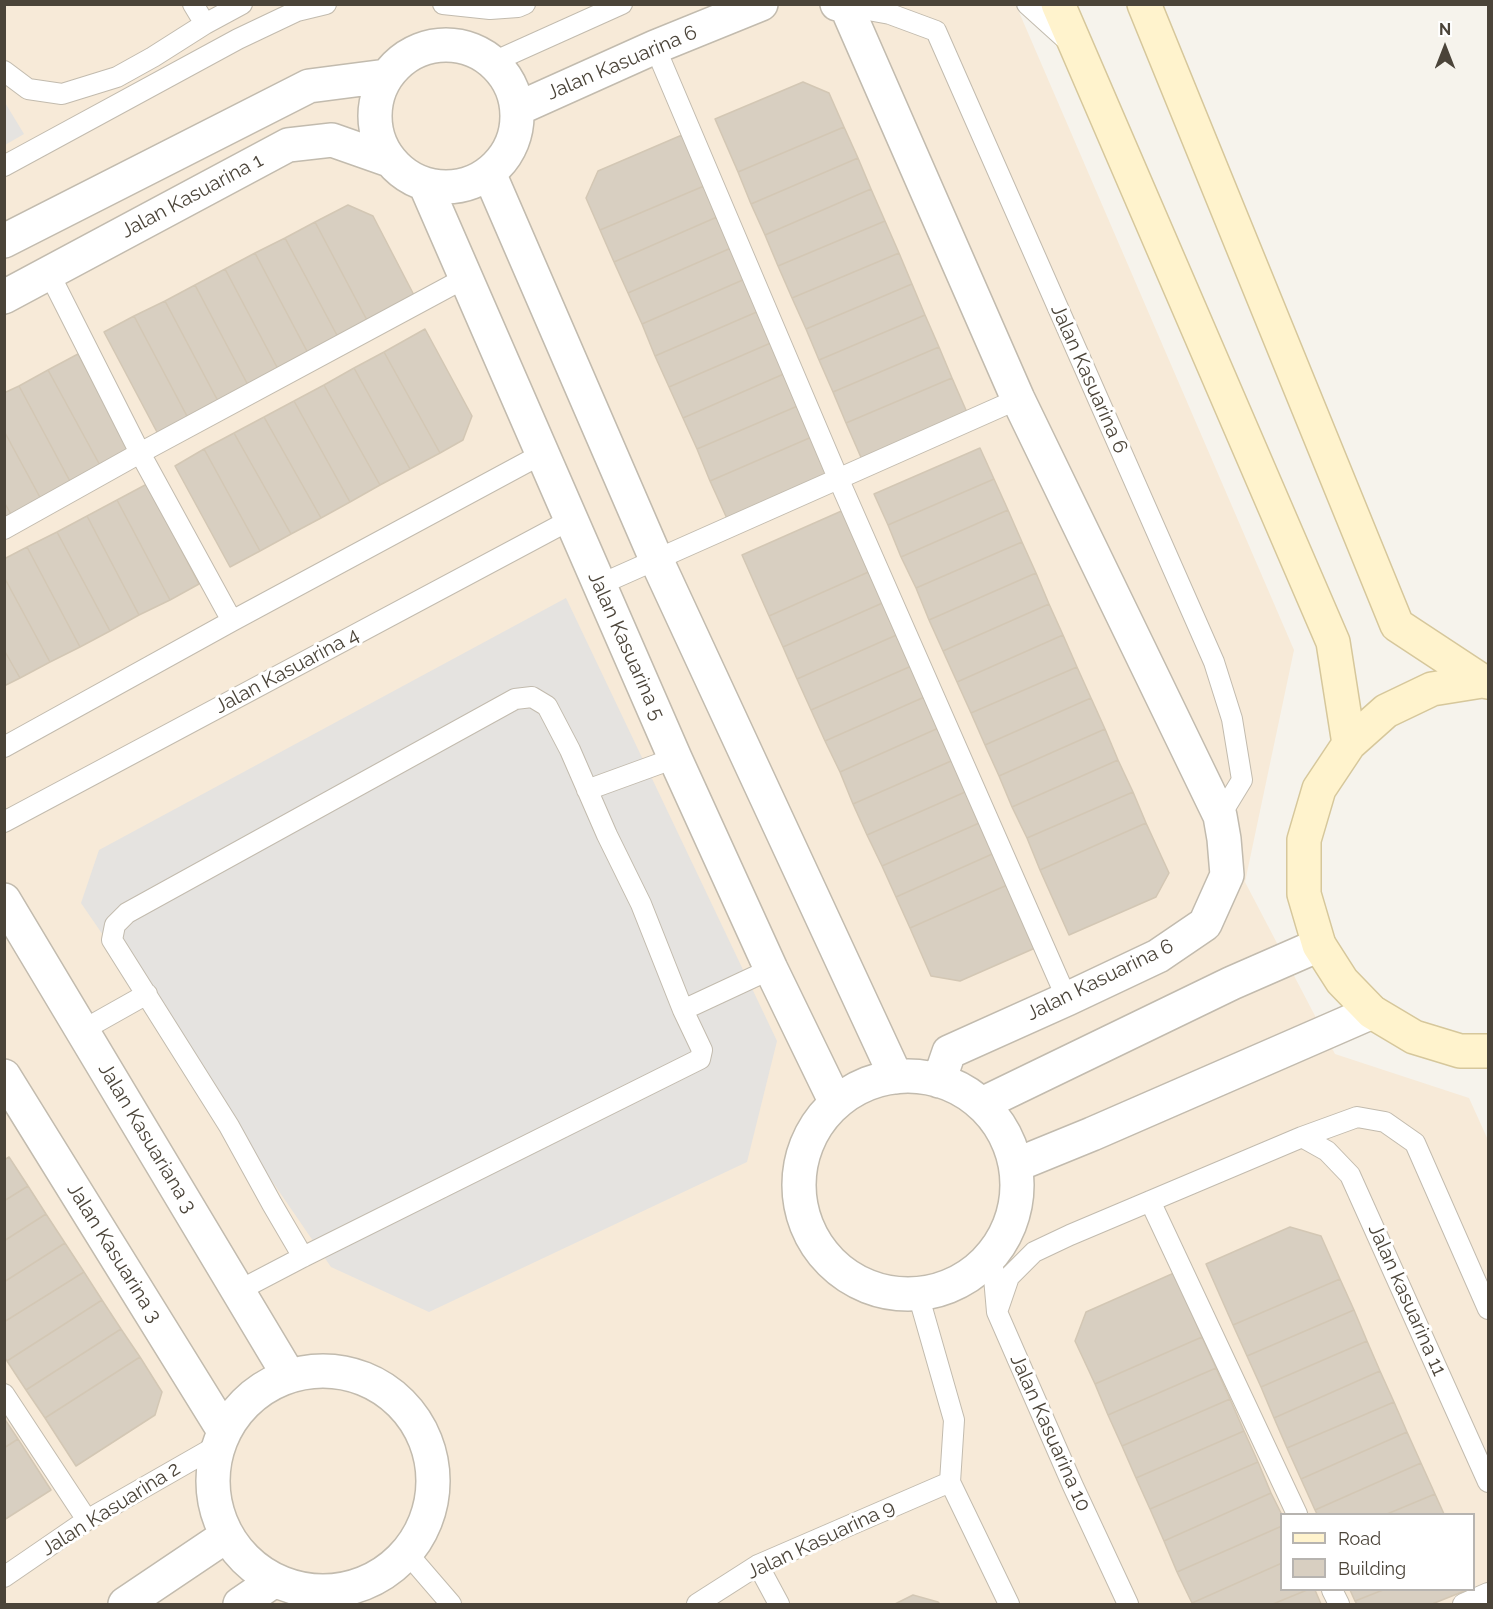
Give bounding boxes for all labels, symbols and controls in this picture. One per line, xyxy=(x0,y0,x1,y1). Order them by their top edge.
north arrow xyxy=(1415,18,1475,78)
text: N xyxy=(1439,20,1451,39)
street label: Jalan Kasuarina 6 xyxy=(543,21,701,105)
street label: Jalan Kasuarina 1 xyxy=(117,148,267,244)
street label: Jalan Kasuarina 6 xyxy=(1045,301,1133,457)
street label: Jalan Kasuarina 5 xyxy=(583,568,669,724)
street label: Jalan Kasuarina 4 xyxy=(211,623,363,719)
street label: Jalan Kasuarina 6 xyxy=(1022,934,1178,1026)
street label: Jalan Kasuariana 3 xyxy=(93,1059,201,1217)
street label: Jalan Kasuarina 3 xyxy=(62,1179,166,1327)
street label: Jalan kasuarina 11 xyxy=(1363,1220,1451,1380)
street label: Jalan Kasuarina 10 xyxy=(1005,1351,1095,1515)
street label: Jalan Kasuarina 2 xyxy=(37,1457,185,1561)
street label: Jalan Kasuarina 9 xyxy=(743,1495,899,1585)
legend xyxy=(1280,1513,1475,1591)
text: Road xyxy=(1338,1528,1381,1549)
text: Building xyxy=(1338,1558,1406,1579)

